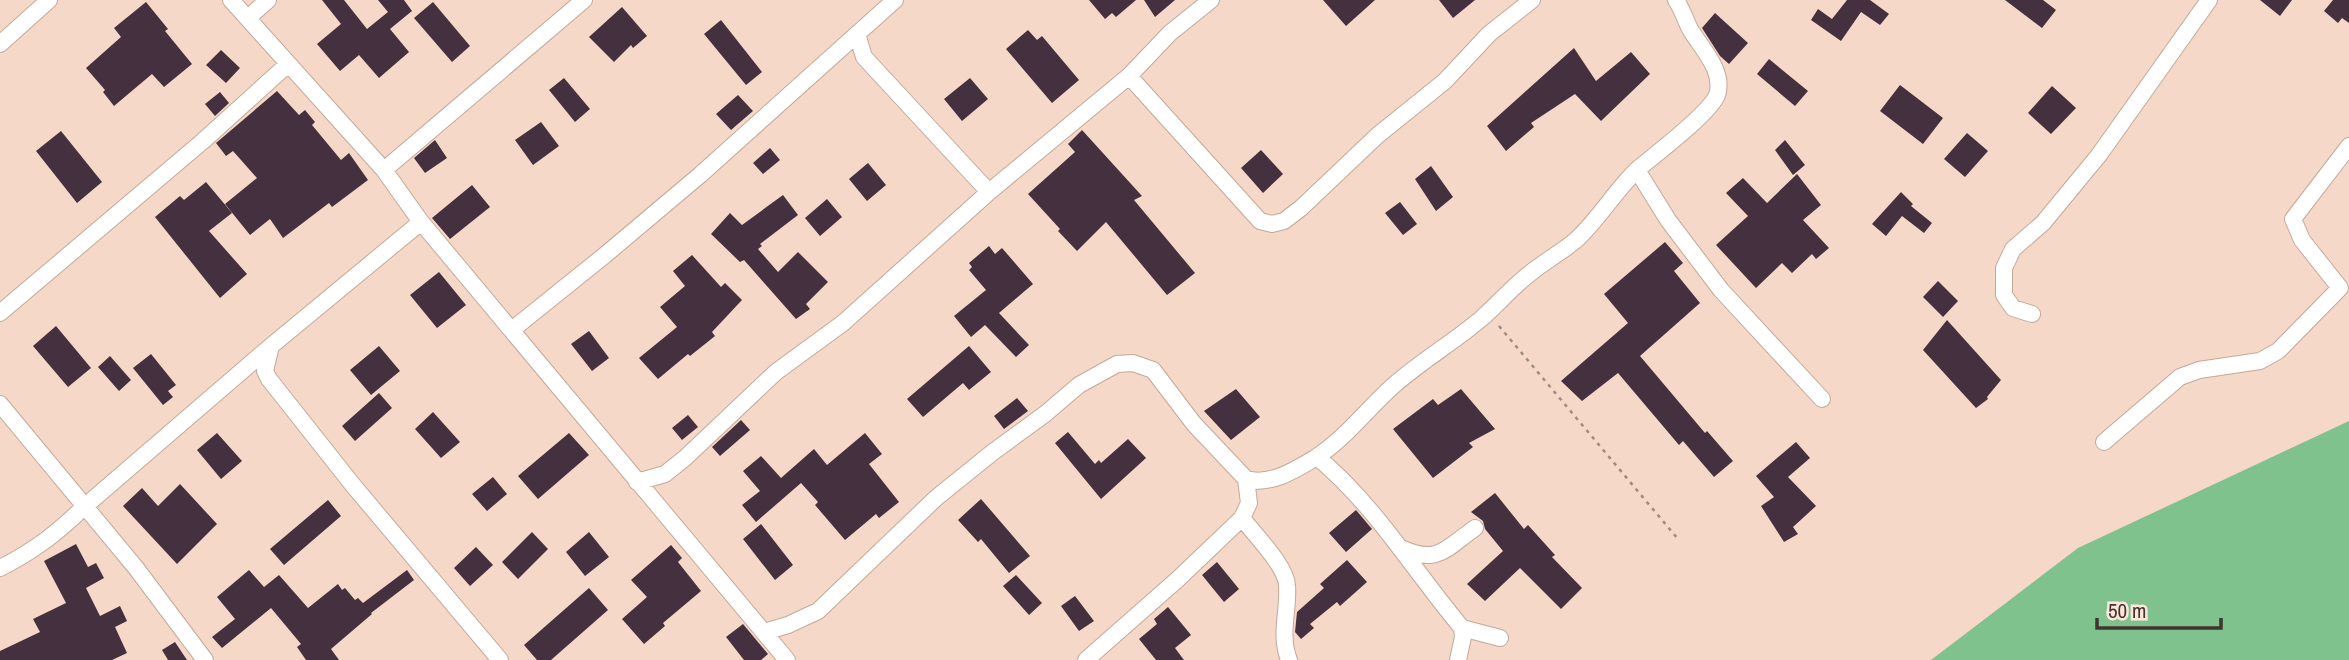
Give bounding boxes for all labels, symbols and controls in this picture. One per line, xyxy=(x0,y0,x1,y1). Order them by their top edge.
scale bar xyxy=(2097,586,2221,630)
text: 50 m xyxy=(2108,596,2146,625)

